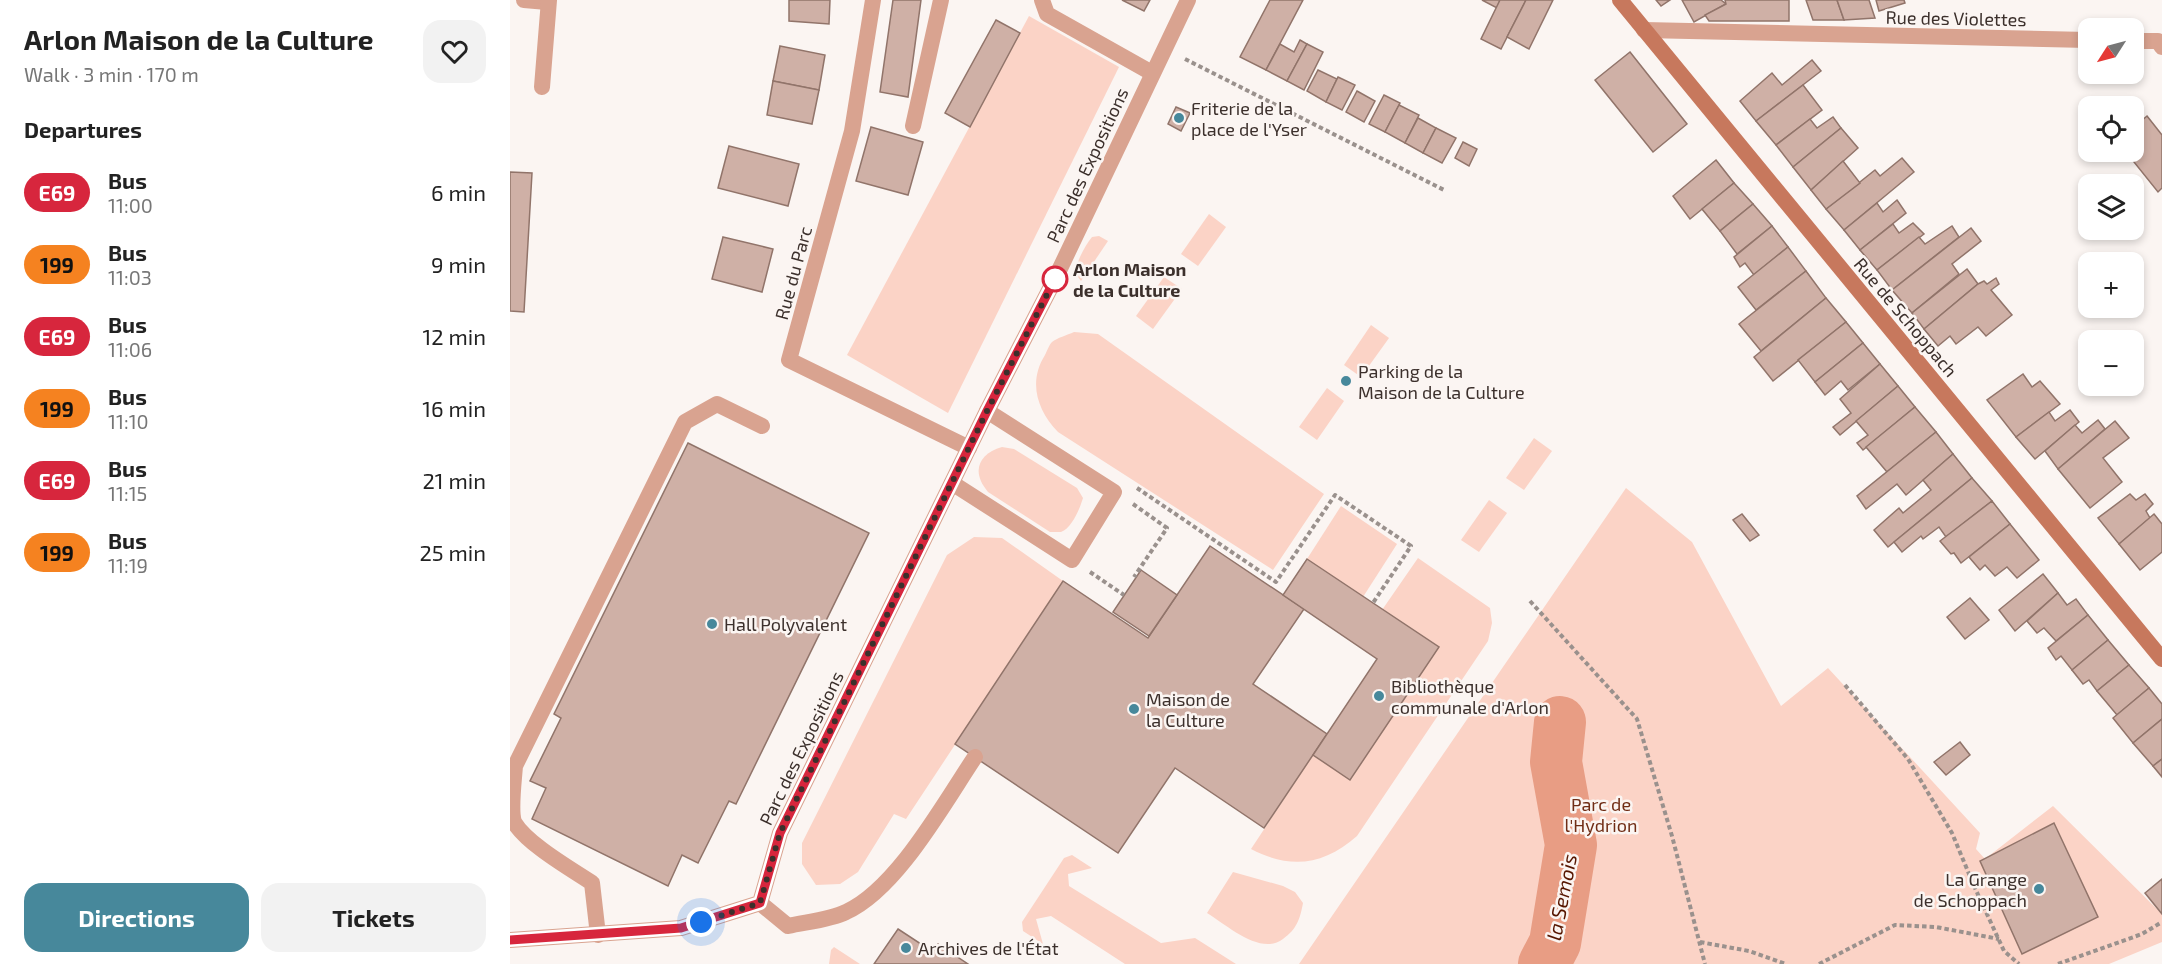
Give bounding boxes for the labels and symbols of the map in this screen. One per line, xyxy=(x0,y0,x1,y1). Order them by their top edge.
street label: Rue des Violettes xyxy=(1885,6,2027,30)
north arrow xyxy=(2078,18,2144,84)
street label: Parc des Expositions xyxy=(1041,84,1133,246)
place label: Friterie de la place de l'Yser xyxy=(1191,97,1307,140)
marker: Friterie de la place de l'Yser xyxy=(1172,111,1186,125)
street label: Rue du Parc xyxy=(770,224,816,322)
street label: Rue de Schoppach xyxy=(1850,253,1962,381)
place label: Arlon Maison de la Culture xyxy=(1073,258,1186,301)
marker: Arlon Maison de la Culture xyxy=(1042,266,1068,292)
place label: Parking de la Maison de la Culture xyxy=(1358,360,1525,403)
marker: Parking de la Maison de la Culture xyxy=(1339,374,1353,388)
place label: Hall Polyvalent xyxy=(724,613,847,635)
marker: Hall Polyvalent xyxy=(705,617,719,631)
street label: Parc des Expositions xyxy=(754,668,848,828)
place label: Bibliothèque communale d'Arlon xyxy=(1391,675,1549,718)
place label: Maison de la Culture xyxy=(1146,688,1230,731)
marker: Bibliothèque communale d'Arlon xyxy=(1372,689,1386,703)
marker: Maison de la Culture xyxy=(1127,702,1141,716)
park label: Parc de l'Hydrion xyxy=(1565,793,1637,836)
water label: la Semois xyxy=(1541,852,1581,942)
place label: La Grange de Schoppach xyxy=(1913,868,2027,911)
marker: La Grange de Schoppach xyxy=(2032,882,2046,896)
your location xyxy=(686,907,716,937)
place label: Archives de l'État xyxy=(918,937,1059,959)
marker: Archives de l'État xyxy=(899,941,913,955)

